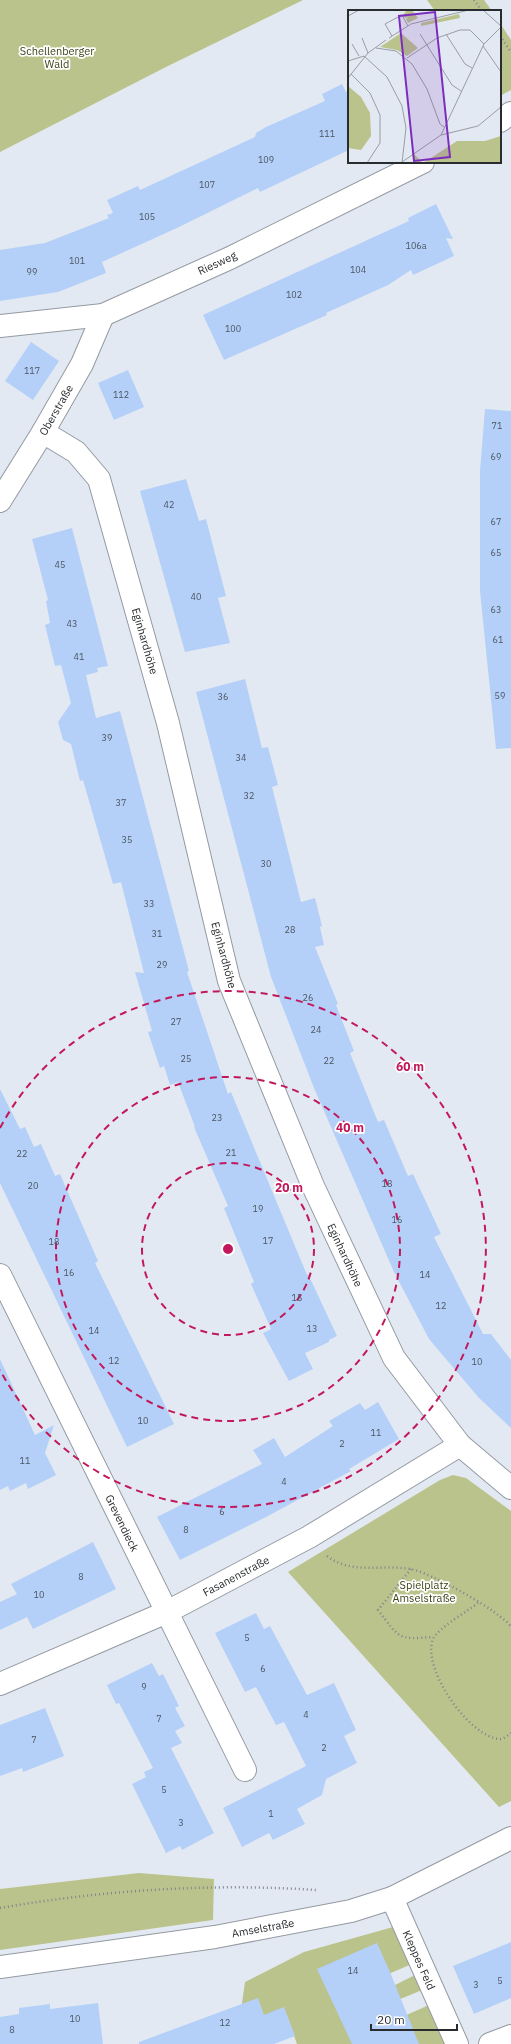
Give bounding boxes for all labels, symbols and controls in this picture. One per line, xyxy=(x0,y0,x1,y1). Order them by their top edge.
inset map xyxy=(348,10,501,163)
park label: Schellenberger Wald xyxy=(20,44,94,71)
house number: 111 xyxy=(319,128,335,139)
house number: 109 xyxy=(258,154,274,165)
house number: 107 xyxy=(199,179,215,190)
house number: 105 xyxy=(139,211,155,222)
house number: 106a xyxy=(405,240,427,251)
street label: Riesweg xyxy=(195,248,239,278)
house number: 101 xyxy=(69,255,85,266)
house number: 104 xyxy=(350,264,366,275)
house number: 99 xyxy=(27,266,37,277)
house number: 102 xyxy=(286,289,302,300)
house number: 100 xyxy=(225,323,241,334)
house number: 117 xyxy=(24,365,40,376)
street label: Oberstraße xyxy=(36,382,76,438)
house number: 112 xyxy=(113,389,129,400)
house number: 71 xyxy=(492,420,502,431)
house number: 69 xyxy=(491,451,501,462)
house number: 42 xyxy=(164,499,174,510)
house number: 67 xyxy=(491,516,501,527)
house number: 65 xyxy=(491,547,501,558)
house number: 45 xyxy=(55,559,65,570)
house number: 40 xyxy=(191,591,201,602)
house number: 63 xyxy=(491,604,501,615)
street label: Eginhardhöhe xyxy=(129,606,161,676)
house number: 43 xyxy=(67,618,77,629)
house number: 61 xyxy=(493,634,503,645)
house number: 41 xyxy=(74,651,84,662)
house number: 59 xyxy=(495,690,505,701)
house number: 36 xyxy=(218,691,228,702)
house number: 39 xyxy=(102,732,112,743)
house number: 34 xyxy=(236,752,246,763)
house number: 32 xyxy=(244,790,254,801)
house number: 37 xyxy=(116,797,126,808)
house number: 35 xyxy=(122,834,132,845)
house number: 30 xyxy=(261,858,271,869)
house number: 33 xyxy=(144,898,154,909)
street label: Eginhardhöhe xyxy=(208,920,240,990)
house number: 28 xyxy=(285,924,295,935)
house number: 31 xyxy=(152,928,162,939)
house number: 29 xyxy=(157,959,167,970)
house number: 26 xyxy=(303,992,313,1003)
house number: 27 xyxy=(171,1016,181,1027)
house number: 24 xyxy=(311,1024,321,1035)
house number: 25 xyxy=(181,1053,191,1064)
house number: 22 xyxy=(324,1055,334,1066)
text: 60 m xyxy=(396,1059,424,1074)
house number: 23 xyxy=(212,1112,222,1123)
text: 40 m xyxy=(336,1120,364,1135)
house number: 21 xyxy=(226,1147,236,1158)
house number: 22 xyxy=(17,1148,27,1159)
house number: 18 xyxy=(382,1178,392,1189)
house number: 20 xyxy=(28,1180,38,1191)
text: 20 m xyxy=(275,1180,303,1195)
house number: 19 xyxy=(253,1203,263,1214)
house number: 16 xyxy=(392,1214,402,1225)
street label: Eginhardhöhe xyxy=(324,1221,366,1289)
house number: 17 xyxy=(263,1235,273,1246)
house number: 18 xyxy=(49,1236,59,1247)
centre of rings xyxy=(221,1242,235,1256)
house number: 16 xyxy=(64,1267,74,1278)
house number: 14 xyxy=(420,1269,430,1280)
house number: 15 xyxy=(292,1292,302,1303)
house number: 12 xyxy=(436,1300,446,1311)
house number: 13 xyxy=(307,1323,317,1334)
house number: 14 xyxy=(89,1325,99,1336)
house number: 12 xyxy=(109,1355,119,1366)
house number: 10 xyxy=(472,1356,482,1367)
house number: 10 xyxy=(138,1415,148,1426)
house number: 11 xyxy=(371,1427,381,1438)
house number: 2 xyxy=(339,1438,345,1449)
house number: 11 xyxy=(20,1455,30,1466)
house number: 4 xyxy=(281,1476,287,1487)
street label: Grevendieck xyxy=(102,1492,142,1554)
house number: 6 xyxy=(219,1506,225,1517)
house number: 8 xyxy=(183,1524,189,1535)
street label: Fasanenstraße xyxy=(200,1553,272,1599)
house number: 8 xyxy=(78,1571,84,1582)
park label: Spielplatz Amselstraße xyxy=(392,1578,456,1605)
house number: 10 xyxy=(34,1589,44,1600)
house number: 5 xyxy=(244,1632,250,1643)
house number: 6 xyxy=(260,1663,266,1674)
house number: 9 xyxy=(141,1681,147,1692)
house number: 4 xyxy=(303,1709,309,1720)
house number: 7 xyxy=(156,1713,162,1724)
house number: 7 xyxy=(31,1734,37,1745)
house number: 2 xyxy=(321,1742,327,1753)
house number: 5 xyxy=(161,1784,167,1795)
house number: 1 xyxy=(268,1808,274,1819)
house number: 3 xyxy=(178,1817,184,1828)
street label: Amselstraße xyxy=(231,1916,295,1940)
street label: Kleppes Feld xyxy=(400,1928,438,1992)
house number: 14 xyxy=(348,1965,358,1976)
house number: 5 xyxy=(497,1975,503,1986)
house number: 3 xyxy=(473,1979,479,1990)
scale bar xyxy=(371,2006,457,2032)
text: 20 m xyxy=(377,2012,405,2027)
house number: 10 xyxy=(70,2013,80,2024)
house number: 12 xyxy=(220,2017,230,2028)
house number: 8 xyxy=(9,2024,15,2035)

